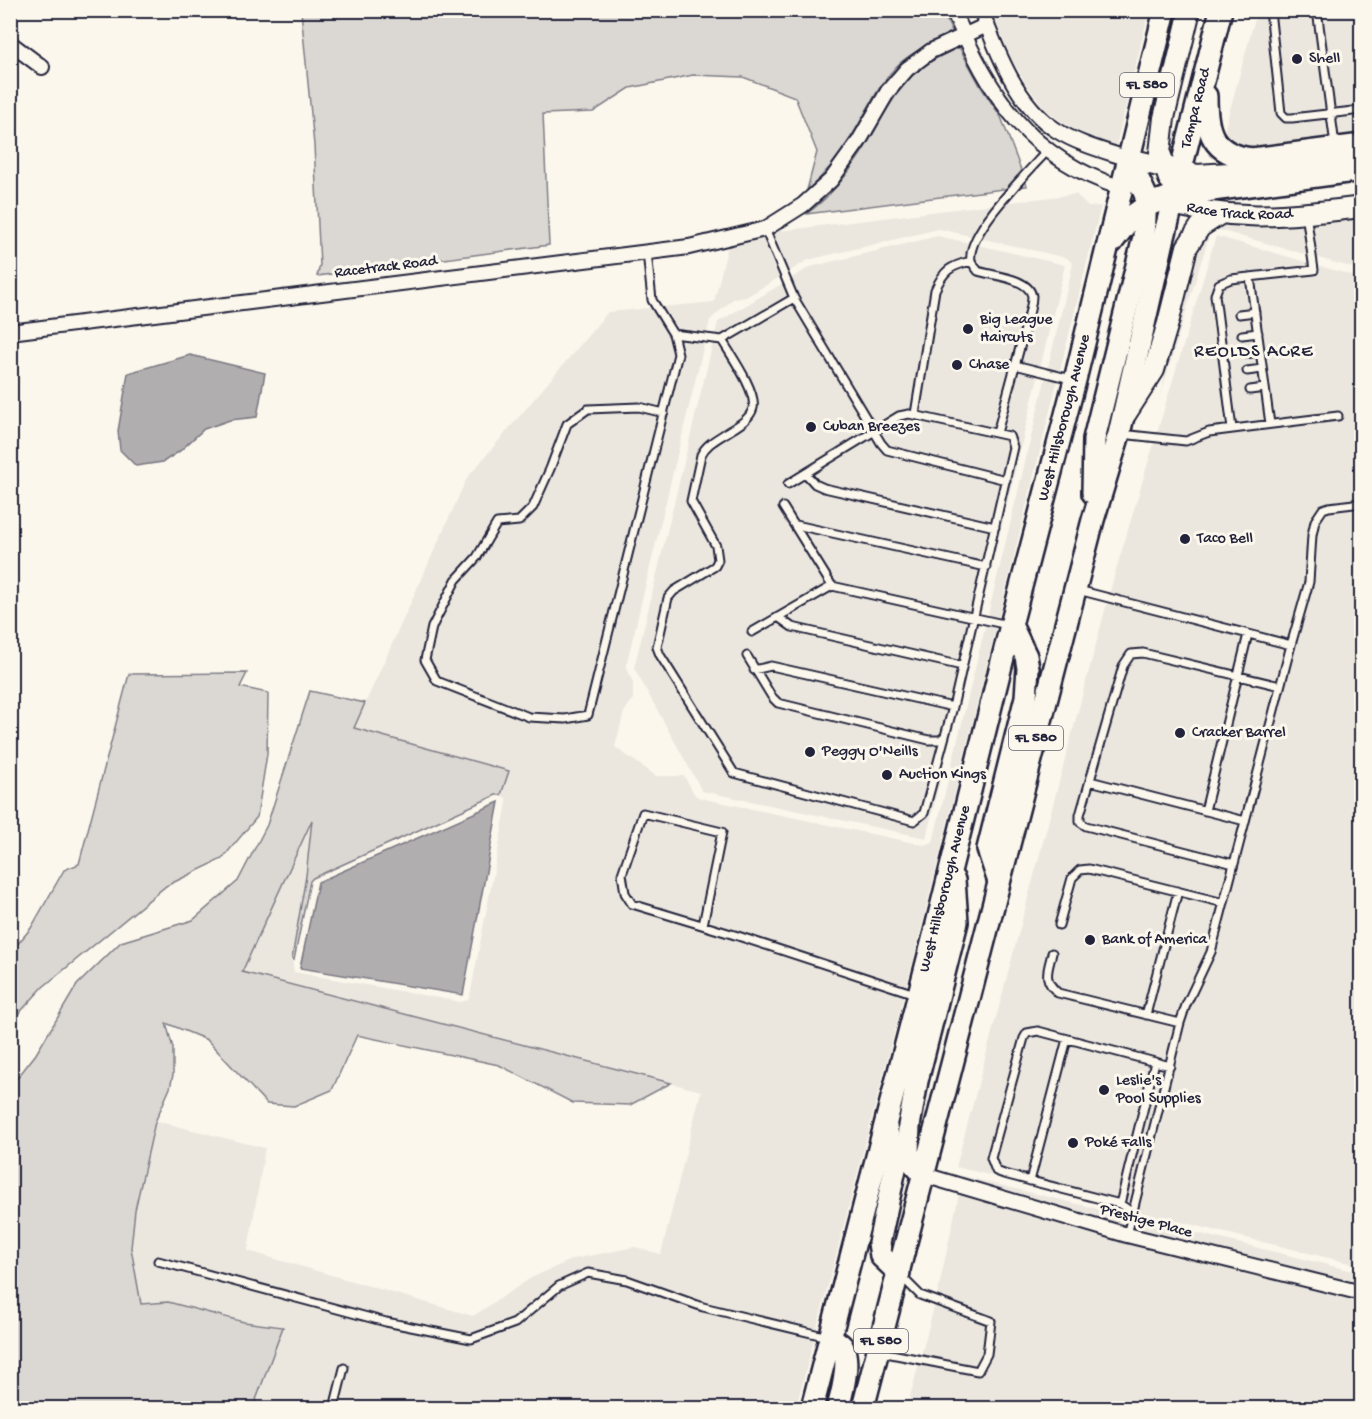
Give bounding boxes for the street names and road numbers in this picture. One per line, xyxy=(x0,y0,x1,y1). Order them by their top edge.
street label: Tampa Road xyxy=(1177,65,1216,151)
road number: FL 580 xyxy=(1120,73,1174,97)
street label: Race Track Road xyxy=(1185,198,1295,225)
street label: Racetrack Road xyxy=(334,252,440,284)
street label: West Hillsborough Avenue xyxy=(1034,332,1095,503)
road number: FL 580 xyxy=(1009,726,1063,750)
street label: West Hillsborough Avenue xyxy=(915,803,976,974)
street label: Prestige Place xyxy=(1097,1200,1195,1244)
road number: FL 580 xyxy=(854,1329,908,1353)

